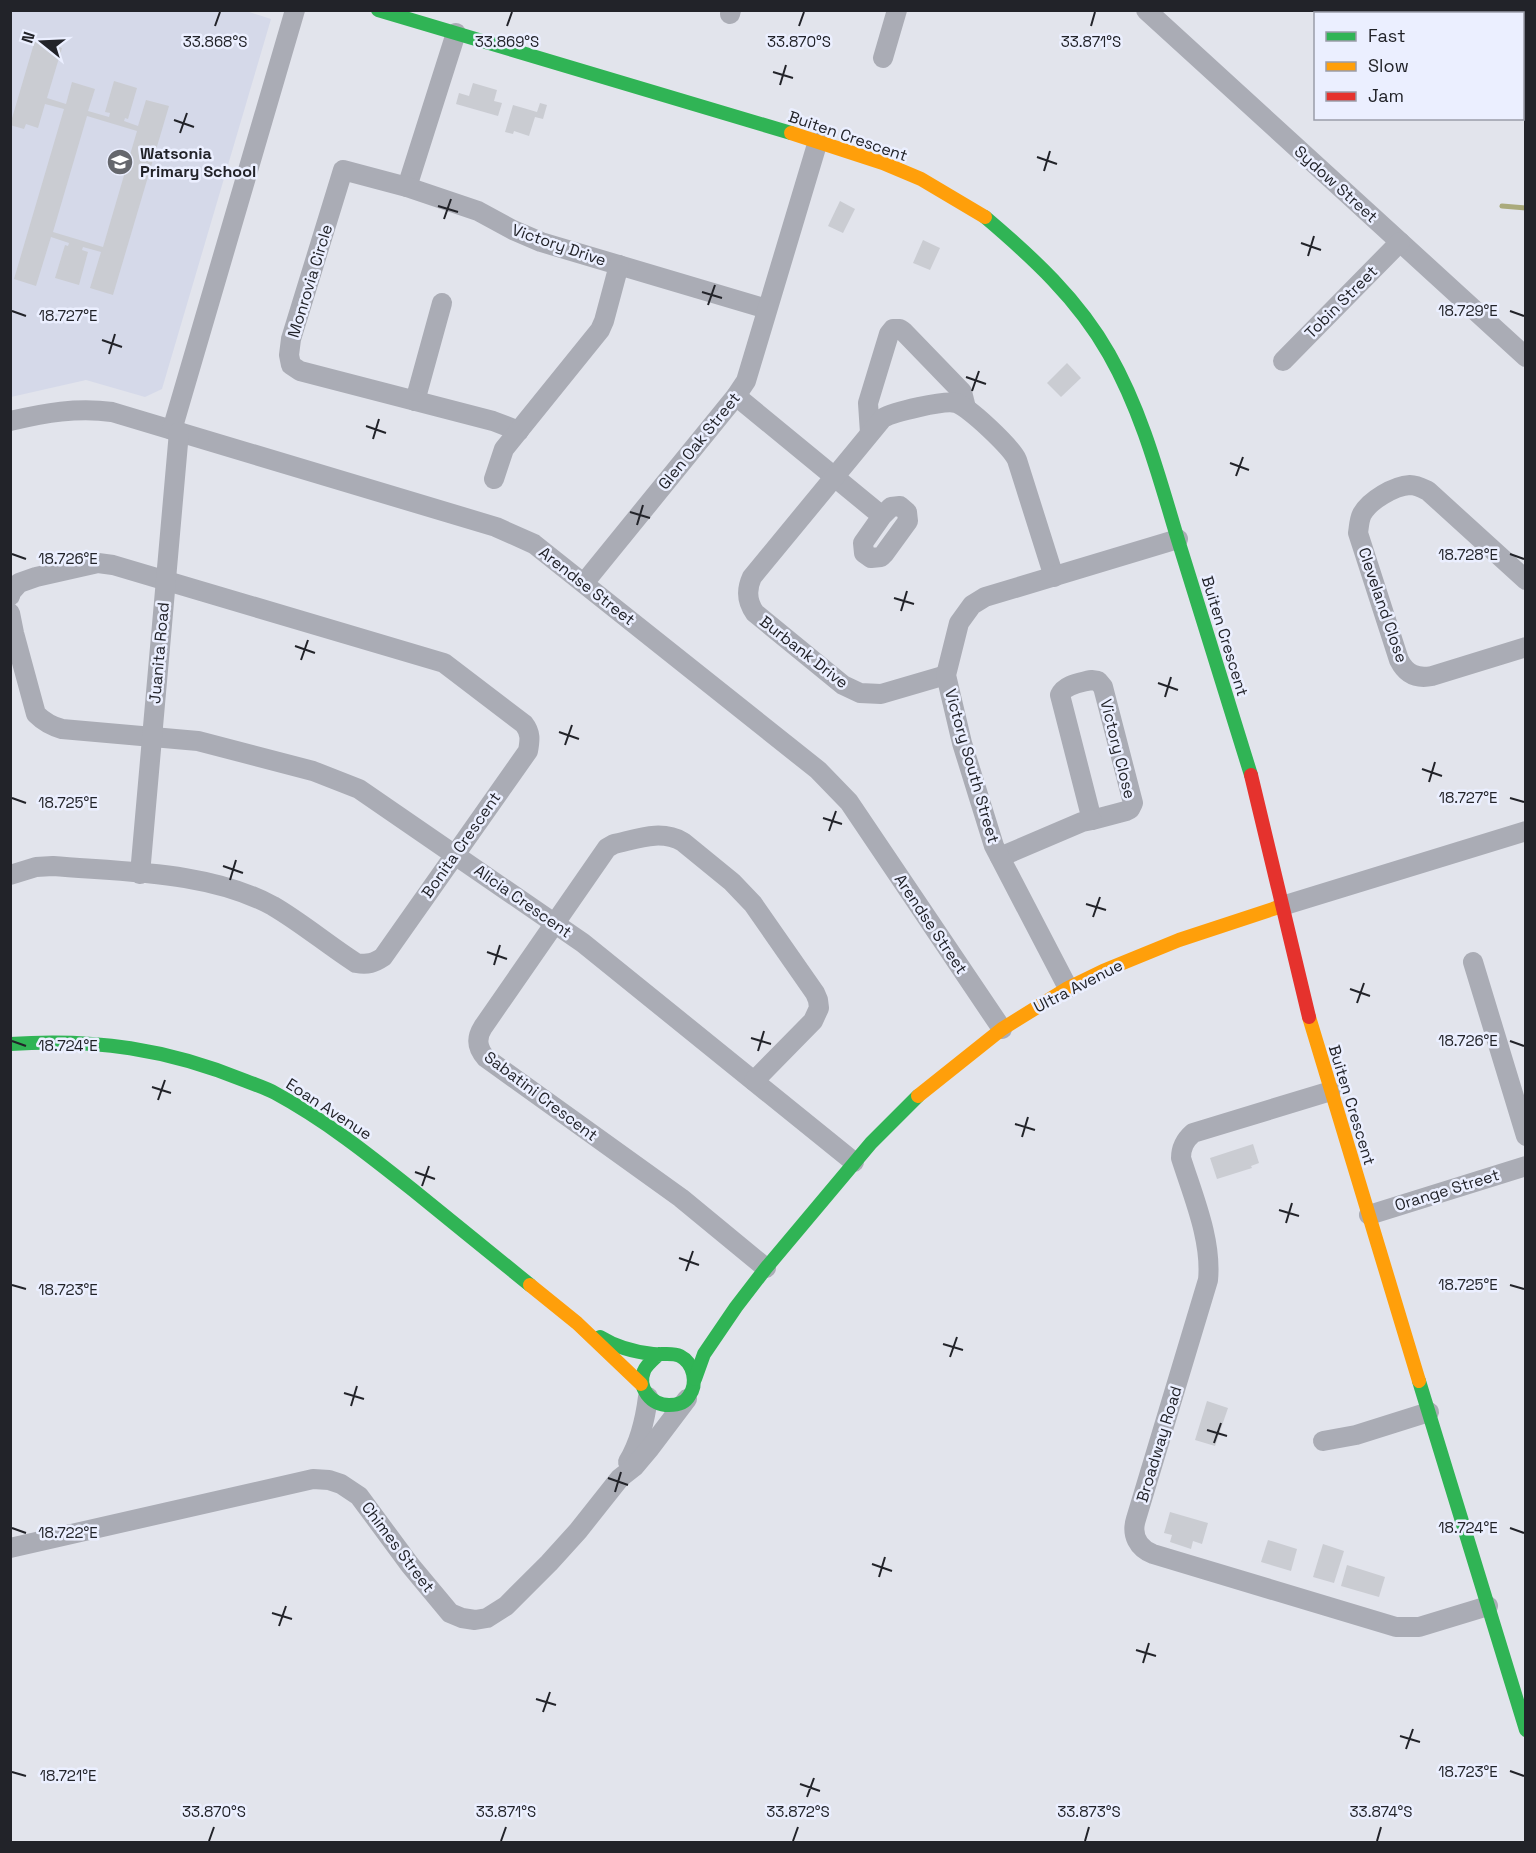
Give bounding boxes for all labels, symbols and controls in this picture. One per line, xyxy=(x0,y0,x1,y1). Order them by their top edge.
north arrow xyxy=(12,12,72,72)
legend xyxy=(1314,12,1524,120)
text: Fast xyxy=(1368,24,1405,47)
text: N xyxy=(17,29,40,46)
text: 33.868°S xyxy=(183,32,247,51)
text: 33.869°S xyxy=(475,32,539,51)
text: 33.870°S xyxy=(767,32,831,51)
text: 33.871°S xyxy=(1061,32,1121,51)
text: Slow xyxy=(1368,54,1409,77)
text: Jam xyxy=(1368,84,1404,107)
street label: Buiten Crescent xyxy=(786,106,910,166)
street label: Sydow Street xyxy=(1290,141,1382,227)
place label: Watsonia Primary School xyxy=(140,143,256,182)
school or university icon: Watsonia Primary School xyxy=(105,147,135,177)
street label: Victory Drive xyxy=(509,219,609,271)
street label: Monrovia Circle xyxy=(283,222,337,340)
street label: Tobin Street xyxy=(1300,261,1382,343)
text: 18.729°E xyxy=(1438,301,1498,320)
text: 18.727°E xyxy=(39,306,97,325)
street label: Glen Oak Street xyxy=(653,388,745,494)
street label: Arendse Street xyxy=(535,542,639,630)
street label: Cleveland Close xyxy=(1353,545,1413,665)
text: 18.728°E xyxy=(1438,545,1498,564)
text: 18.726°E xyxy=(38,549,98,568)
street label: Buiten Crescent xyxy=(1197,573,1253,699)
street label: Juanita Road xyxy=(144,601,174,705)
street label: Burbank Drive xyxy=(755,611,853,693)
street label: Victory South Street xyxy=(940,686,1004,846)
street label: Victory Close xyxy=(1095,697,1141,801)
street label: Bonita Crescent xyxy=(417,788,505,902)
text: 18.727°E xyxy=(1439,788,1497,807)
text: 18.725°E xyxy=(38,793,98,812)
street label: Alicia Crescent xyxy=(470,860,576,942)
street label: Arendse Street xyxy=(890,870,972,978)
street label: Ultra Avenue xyxy=(1030,955,1126,1017)
text: 18.726°E xyxy=(1438,1031,1498,1050)
text: 18.724°E xyxy=(38,1036,98,1055)
street label: Buiten Crescent xyxy=(1324,1042,1380,1168)
street label: Sabatini Crescent xyxy=(480,1046,602,1146)
street label: Eoan Avenue xyxy=(282,1073,376,1145)
street label: Orange Street xyxy=(1392,1164,1502,1216)
text: 18.725°E xyxy=(1438,1275,1498,1294)
text: 18.723°E xyxy=(38,1280,98,1299)
street label: Broadway Road xyxy=(1131,1383,1187,1505)
street label: Chimes Street xyxy=(357,1497,439,1597)
text: 18.724°E xyxy=(1438,1518,1498,1537)
text: 18.722°E xyxy=(38,1523,98,1542)
text: 18.723°E xyxy=(1438,1762,1498,1781)
text: 18.721°E xyxy=(40,1766,96,1785)
text: 33.870°S xyxy=(182,1802,246,1821)
text: 33.871°S xyxy=(476,1802,536,1821)
text: 33.872°S xyxy=(766,1802,830,1821)
text: 33.873°S xyxy=(1057,1802,1121,1821)
text: 33.874°S xyxy=(1350,1802,1412,1821)

